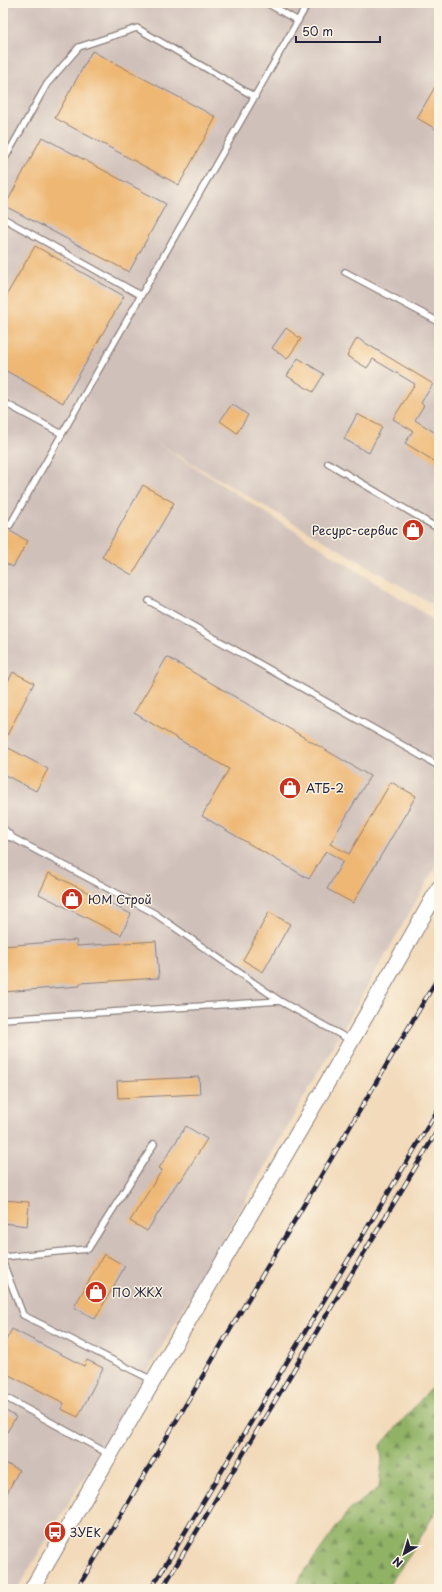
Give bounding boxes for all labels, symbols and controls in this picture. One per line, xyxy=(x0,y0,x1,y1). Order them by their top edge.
scale bar xyxy=(296,18,380,44)
text: 50 m xyxy=(302,22,333,40)
shop icon: Ресурс-сервис xyxy=(400,517,426,543)
place label: Ресурс-сервис xyxy=(312,521,398,539)
shop icon: АТБ-2 xyxy=(277,775,303,801)
place label: АТБ-2 xyxy=(306,779,344,797)
shop icon: ЮМ Строй xyxy=(59,886,85,912)
place label: ЮМ Строй xyxy=(88,890,152,908)
shop icon: ПО ЖКХ xyxy=(83,1279,109,1305)
place label: ПО ЖКХ xyxy=(112,1283,163,1301)
bus stop icon: ЗУЕК xyxy=(42,1519,68,1545)
place label: ЗУЕК xyxy=(70,1523,101,1541)
north arrow xyxy=(384,1534,424,1574)
text: N xyxy=(389,1553,406,1572)

